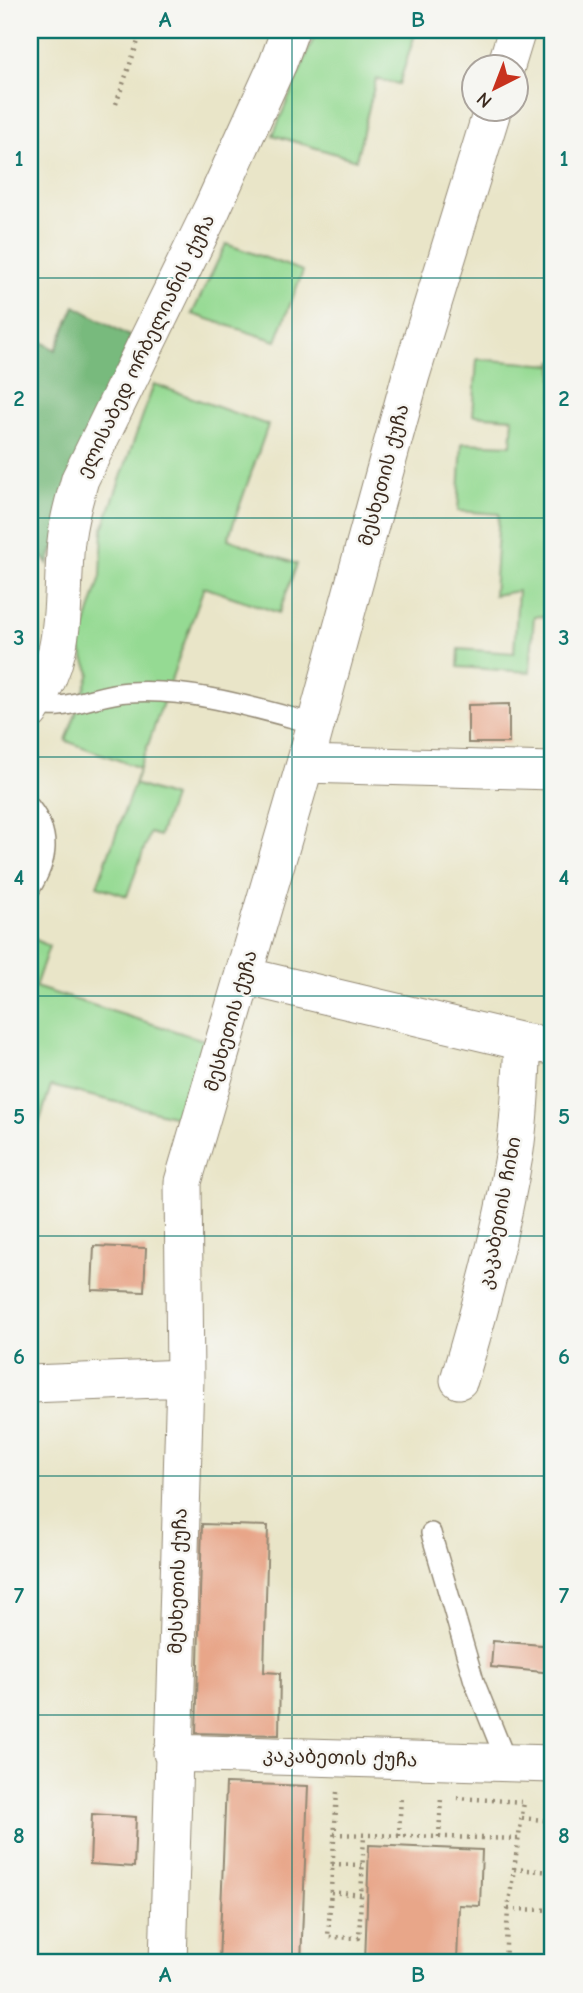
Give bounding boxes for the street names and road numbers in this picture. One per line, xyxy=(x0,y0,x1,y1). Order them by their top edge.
street label: ელისაბედ ორბელიანის ქუჩა xyxy=(73,211,220,482)
street label: მესხეთის ქუჩა xyxy=(354,402,414,548)
street label: მესხეთის ქუჩა xyxy=(200,948,262,1094)
street label: კაკაბეთის ჩიხი xyxy=(474,1135,526,1291)
street label: მესხეთის ქუჩა xyxy=(164,1508,192,1654)
street label: კაკაბეთის ქუჩა xyxy=(262,1744,418,1772)

